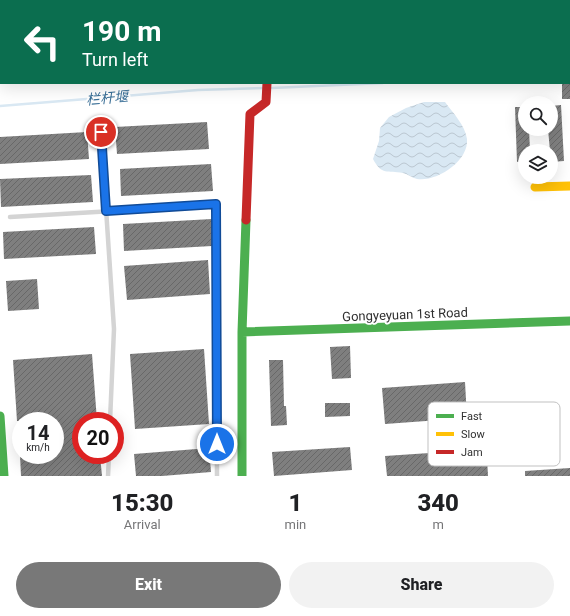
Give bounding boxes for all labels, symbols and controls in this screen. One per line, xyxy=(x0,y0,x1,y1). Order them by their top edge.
text: 190 m xyxy=(82,15,161,48)
icon: left xyxy=(16,16,68,68)
text: Turn left xyxy=(82,49,148,70)
water label: 栏杆堰 xyxy=(85,88,131,108)
map controls xyxy=(518,96,558,184)
button: search xyxy=(518,96,558,136)
pin xyxy=(84,115,118,149)
icon: arrive xyxy=(90,121,112,143)
button: layers xyxy=(518,144,558,184)
street label: Gongyeyuan 1st Road xyxy=(342,305,468,324)
legend xyxy=(428,402,560,466)
text: Fast xyxy=(461,410,483,423)
speed limit sign: 20 xyxy=(72,412,124,464)
text: 14 xyxy=(27,421,49,445)
position arrow xyxy=(196,423,238,465)
text: Slow xyxy=(461,428,485,441)
text: km/h xyxy=(26,442,50,453)
text: Jam xyxy=(461,446,483,459)
text: 15:30 xyxy=(111,489,173,517)
text: 1 xyxy=(288,489,302,517)
text: 340 xyxy=(417,489,459,517)
text: Arrival xyxy=(124,517,161,532)
text: min xyxy=(285,517,306,532)
text: m xyxy=(432,517,444,532)
button: Exit xyxy=(16,562,281,608)
button: Share xyxy=(289,562,554,608)

